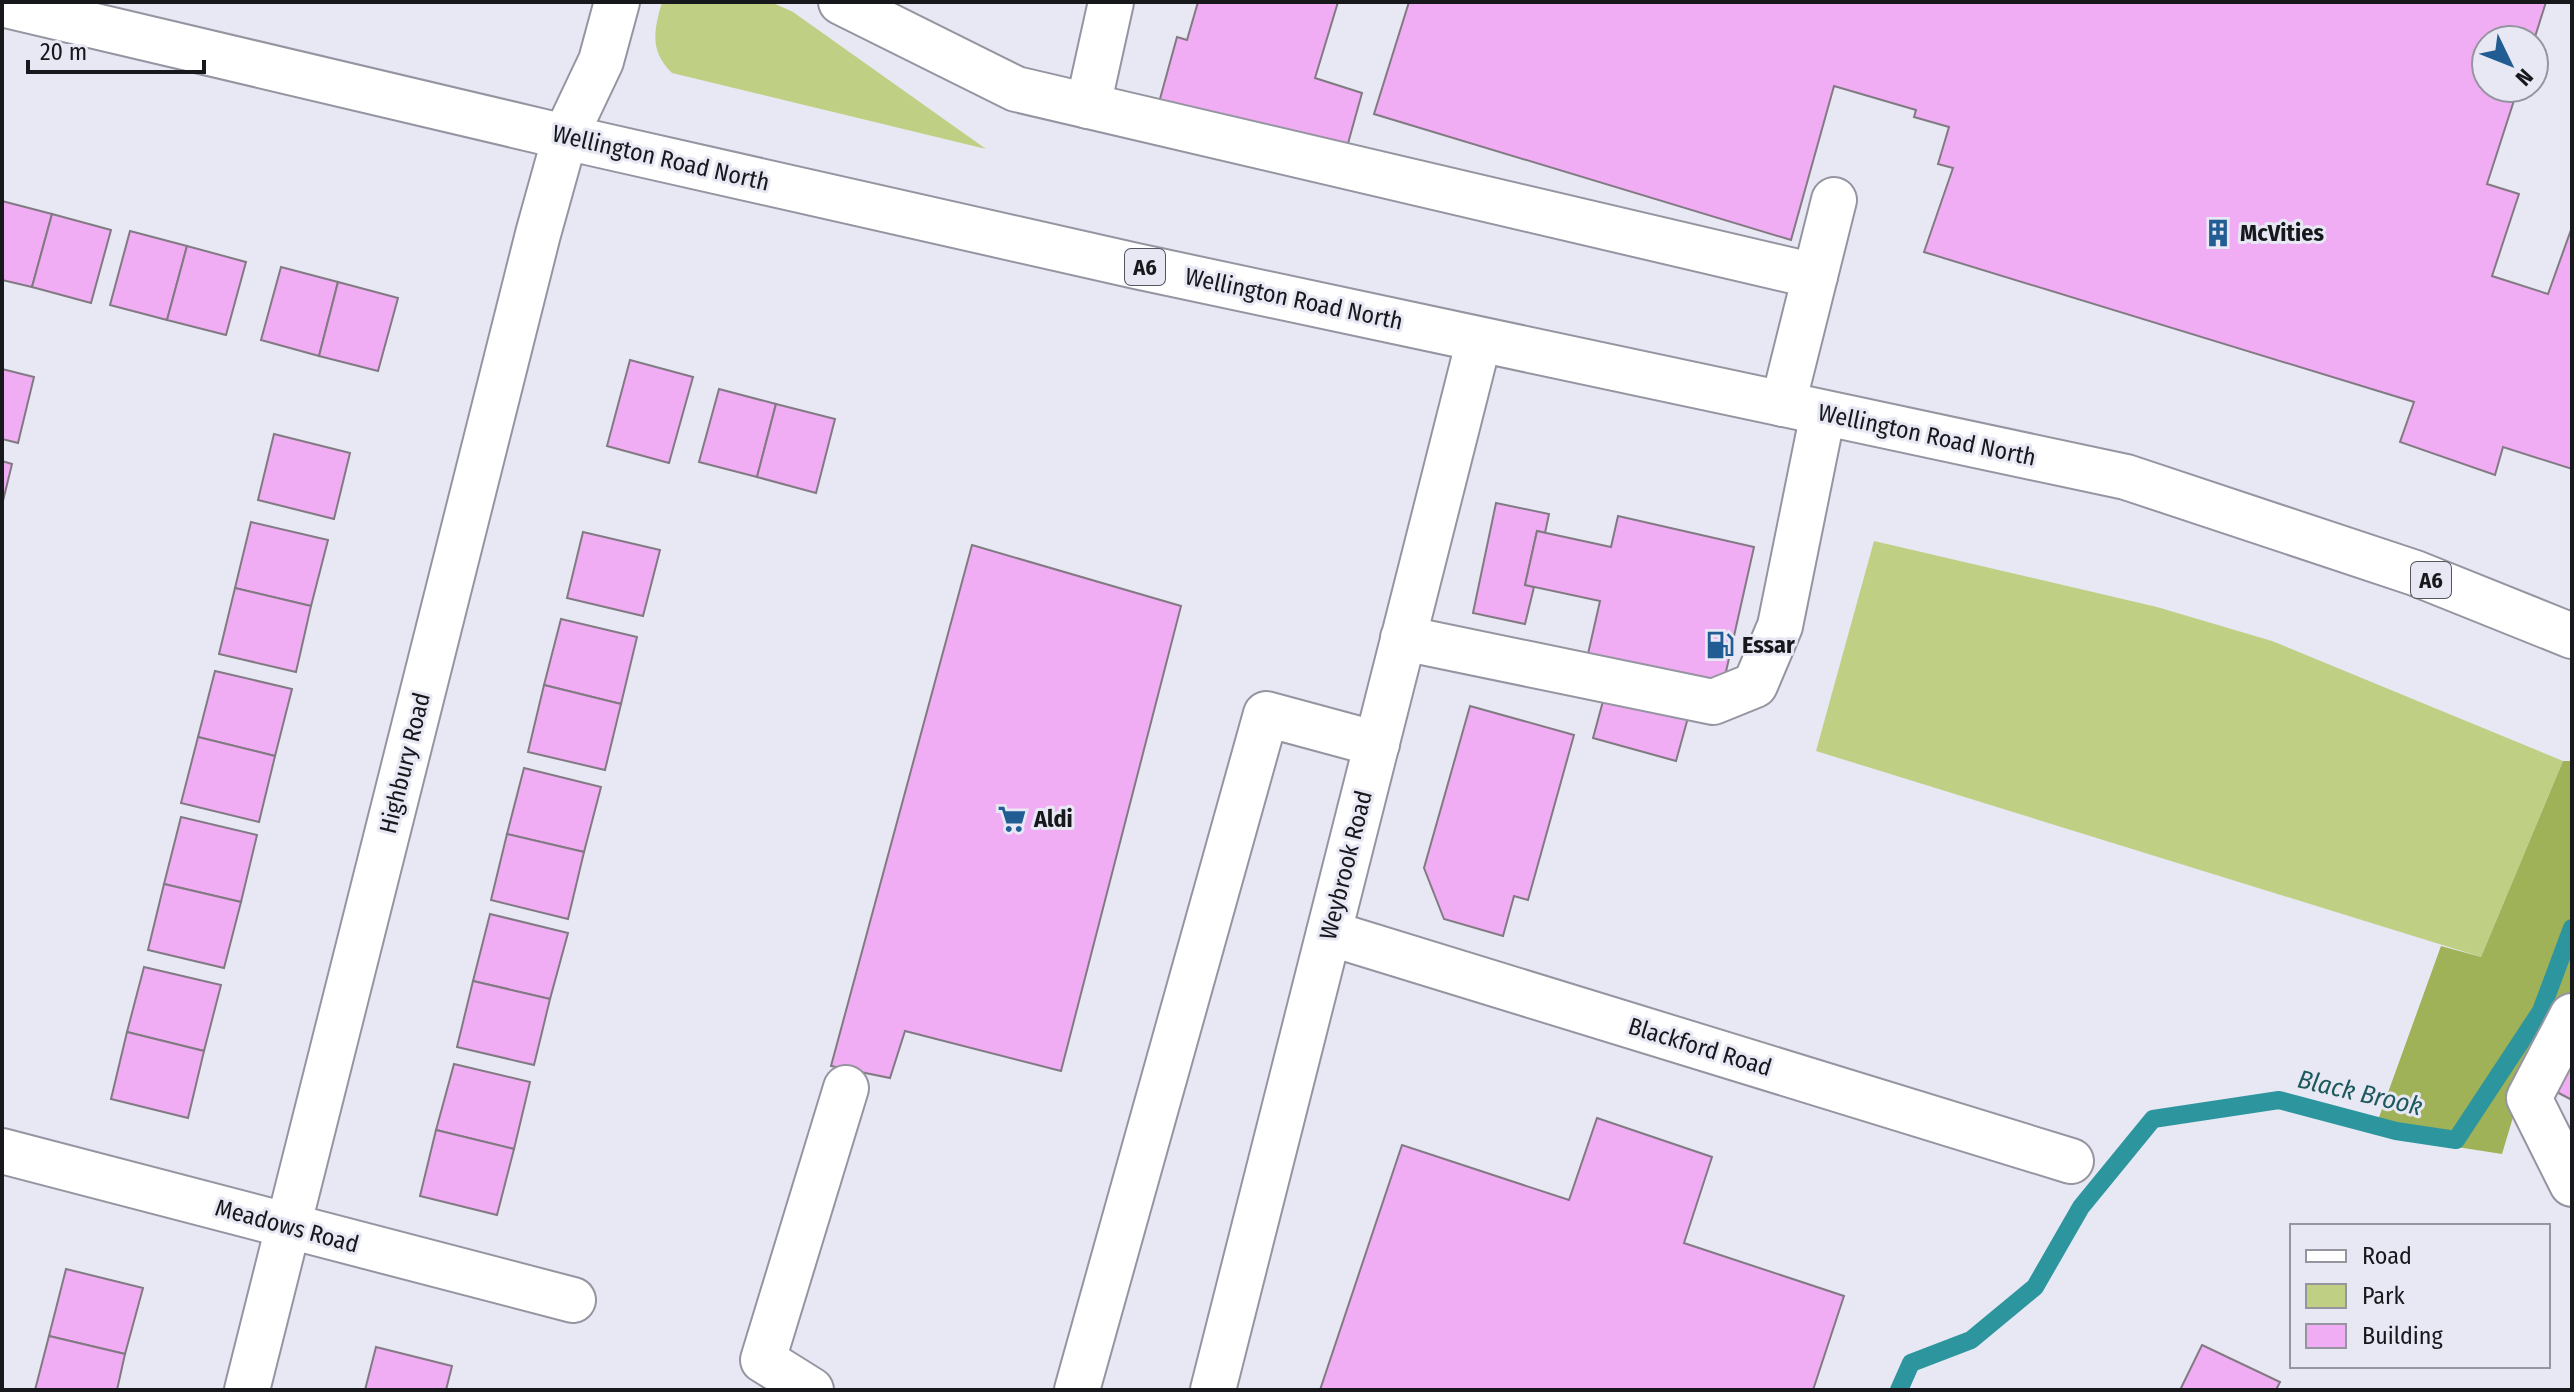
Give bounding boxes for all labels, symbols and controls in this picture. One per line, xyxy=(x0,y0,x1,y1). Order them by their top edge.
scale bar xyxy=(28,24,204,74)
north arrow xyxy=(2470,24,2550,104)
text: 20 m xyxy=(40,38,87,66)
text: N xyxy=(2510,63,2539,91)
street label: Wellington Road North xyxy=(550,119,772,197)
building icon: McVities xyxy=(2203,218,2233,248)
place label: McVities xyxy=(2240,219,2324,247)
road number: A6 xyxy=(1125,249,1165,285)
street label: Wellington Road North xyxy=(1182,262,1406,336)
street label: Wellington Road North xyxy=(1815,398,2039,472)
road number: A6 xyxy=(2411,562,2451,598)
fuel station icon: Essar xyxy=(1705,630,1735,660)
place label: Essar xyxy=(1742,631,1795,659)
street label: Highbury Road xyxy=(374,690,436,836)
street label: Weybrook Road xyxy=(1314,788,1378,942)
supermarket icon: Aldi xyxy=(997,804,1027,834)
place label: Aldi xyxy=(1033,805,1073,833)
street label: Blackford Road xyxy=(1625,1012,1775,1082)
water label: Black Brook xyxy=(2295,1064,2426,1122)
street label: Meadows Road xyxy=(212,1193,362,1259)
legend xyxy=(2290,1224,2550,1368)
text: Road xyxy=(2362,1242,2412,1270)
text: Park xyxy=(2362,1282,2405,1310)
text: Building xyxy=(2362,1322,2444,1350)

